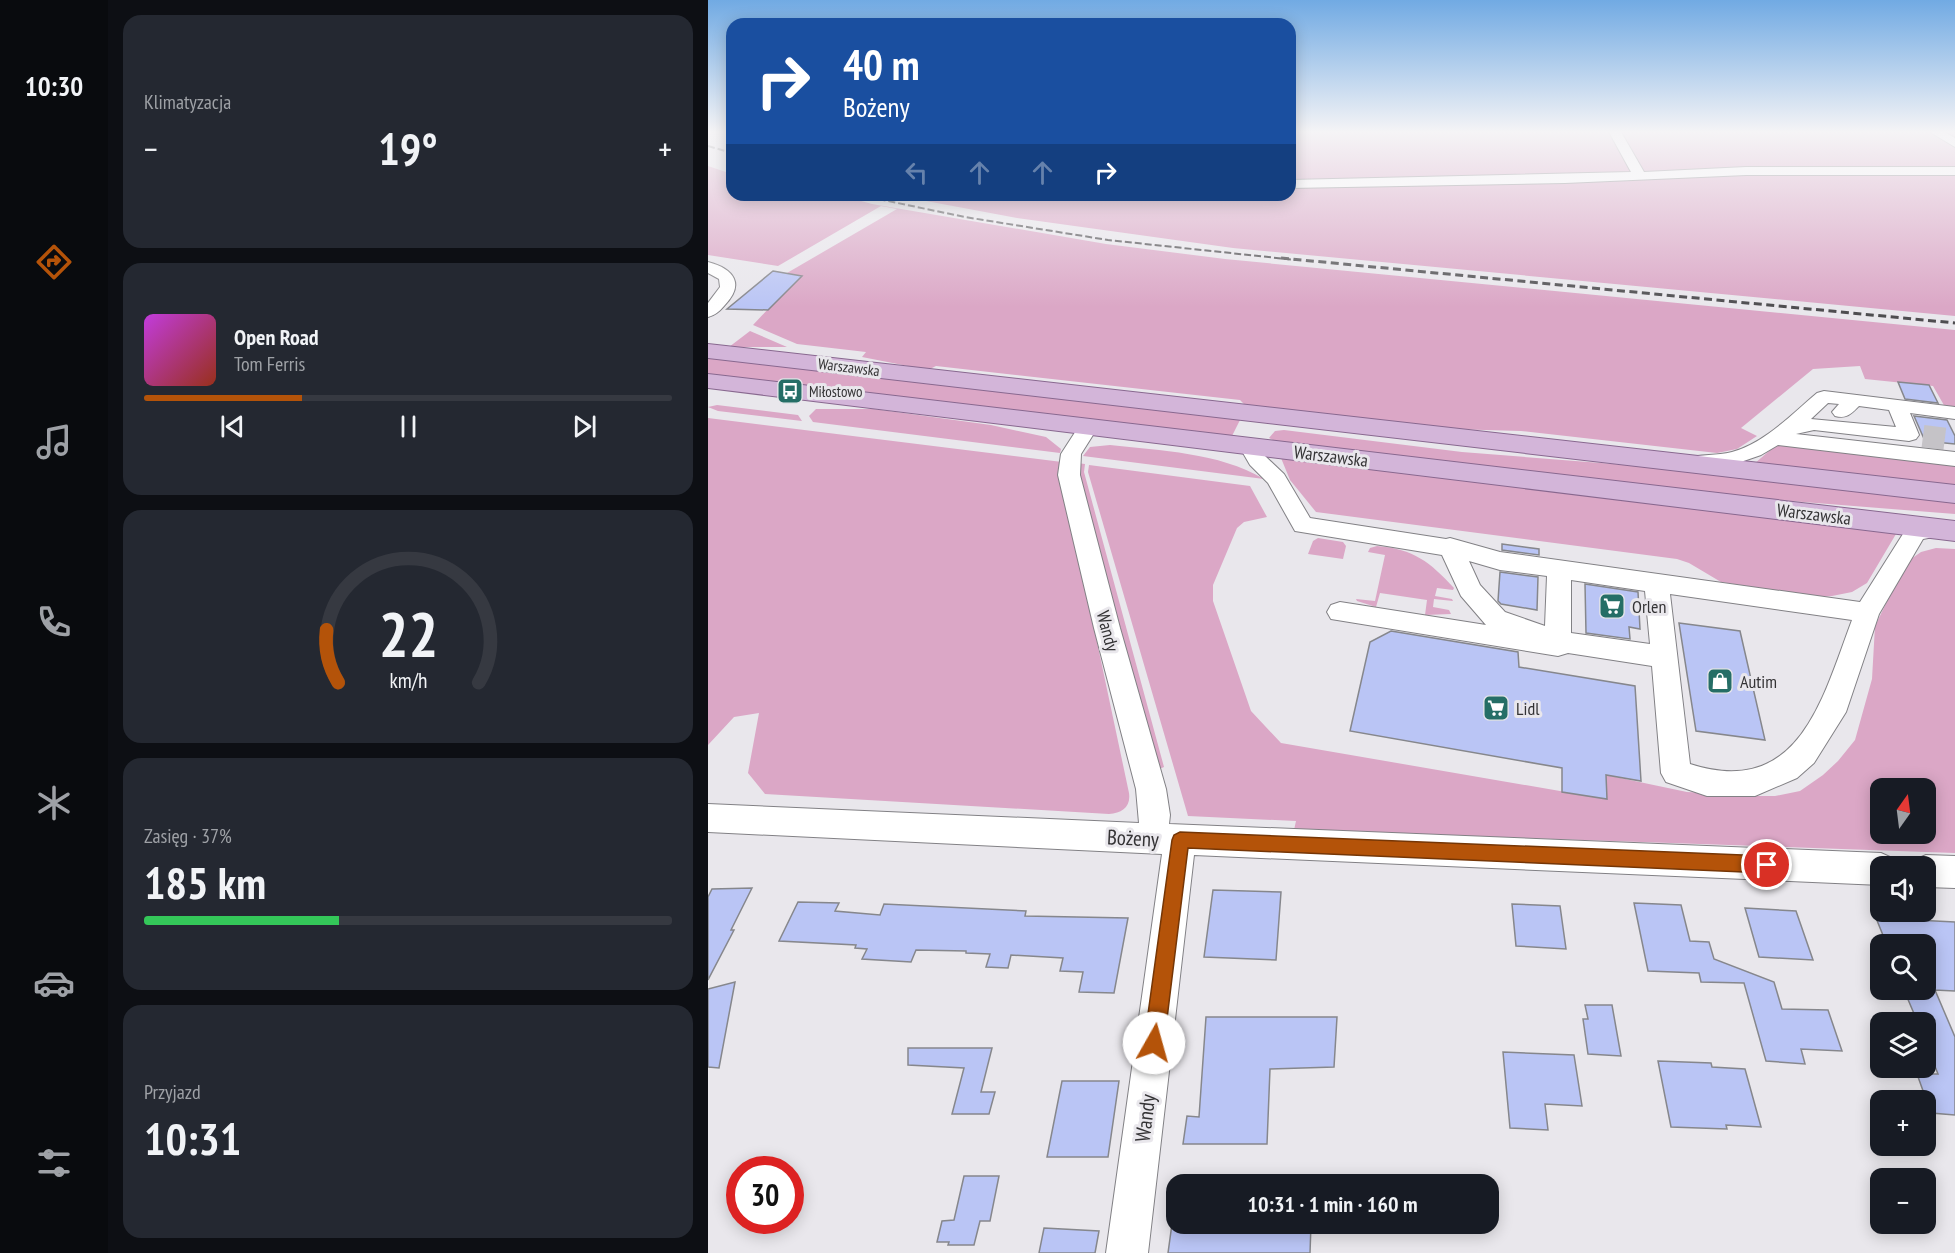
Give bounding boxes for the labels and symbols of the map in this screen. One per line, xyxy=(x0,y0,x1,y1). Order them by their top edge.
street label: Warszawska xyxy=(817,354,881,380)
bus stop icon: Miłostowo xyxy=(775,376,805,406)
place label: Miłostowo xyxy=(809,382,862,401)
street label: Warszawska xyxy=(1293,440,1369,472)
street label: Warszawska xyxy=(1776,498,1852,530)
supermarket icon: Orlen xyxy=(1597,591,1627,621)
place label: Orlen xyxy=(1632,595,1666,618)
street label: Wandy xyxy=(1092,608,1124,654)
shop icon: Autim xyxy=(1705,666,1735,696)
place label: Autim xyxy=(1740,670,1777,693)
supermarket icon: Lidl xyxy=(1481,693,1511,723)
place label: Lidl xyxy=(1516,697,1540,720)
north arrow xyxy=(1870,778,1936,844)
street label: Bożeny xyxy=(1106,823,1160,853)
pin xyxy=(1741,839,1792,890)
position arrow xyxy=(1122,1011,1186,1075)
street label: Wandy xyxy=(1129,1092,1161,1143)
speed limit sign: 30 xyxy=(726,1156,804,1234)

